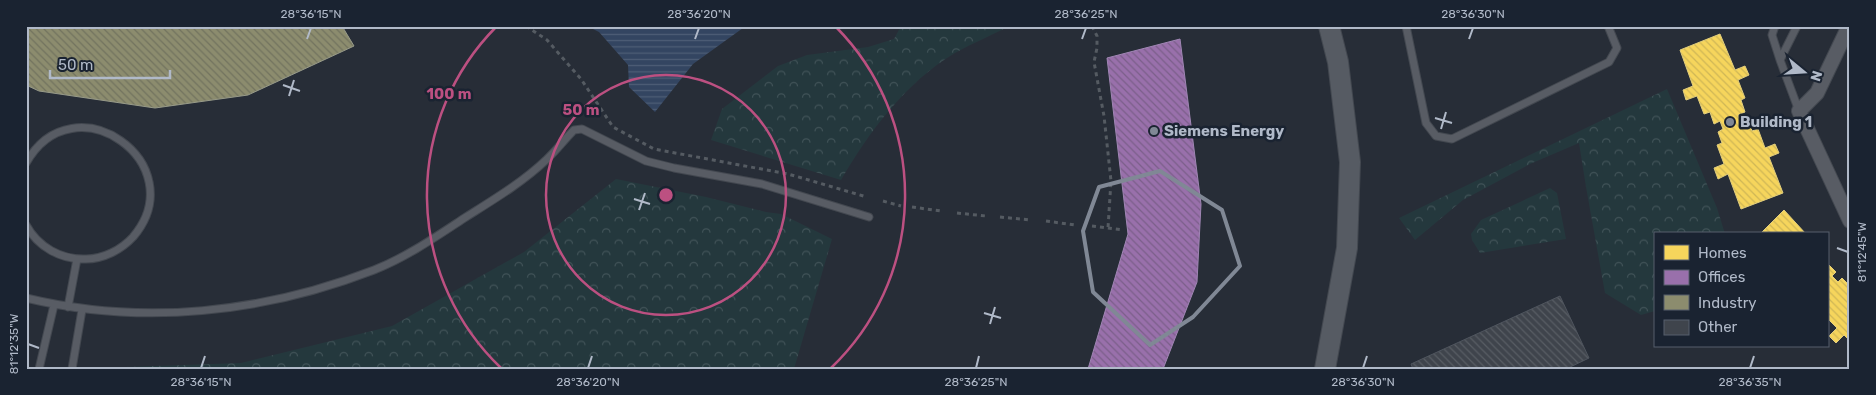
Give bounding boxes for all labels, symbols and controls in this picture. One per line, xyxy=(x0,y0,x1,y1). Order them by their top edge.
text: 28°36'15"N xyxy=(280,7,342,21)
text: 28°36'20"N xyxy=(667,7,731,21)
text: 28°36'25"N xyxy=(1055,7,1117,21)
text: 28°36'30"N xyxy=(1441,7,1505,21)
scale bar xyxy=(50,48,170,80)
north arrow xyxy=(1778,48,1828,98)
text: 50 m xyxy=(58,56,93,74)
text: N xyxy=(1806,68,1826,83)
text: 100 m xyxy=(427,85,471,103)
text: 50 m xyxy=(563,101,599,119)
place label: Building 1 xyxy=(1740,113,1812,131)
marker: Building 1 xyxy=(1724,116,1736,128)
place label: Siemens Energy xyxy=(1164,122,1284,140)
marker: Siemens Energy xyxy=(1148,125,1160,137)
centre of rings xyxy=(657,186,675,204)
text: 81°12'45"W xyxy=(1855,221,1869,282)
legend xyxy=(1654,232,1828,348)
text: Homes xyxy=(1698,244,1747,262)
text: Offices xyxy=(1698,268,1746,286)
text: Industry xyxy=(1698,294,1757,312)
text: 81°12'35"W xyxy=(7,313,21,374)
text: Other xyxy=(1698,318,1738,336)
text: 28°36'15"N xyxy=(170,375,232,389)
text: 28°36'20"N xyxy=(556,375,620,389)
text: 28°36'25"N xyxy=(945,375,1007,389)
text: 28°36'30"N xyxy=(1331,375,1395,389)
text: 28°36'35"N xyxy=(1718,375,1782,389)

